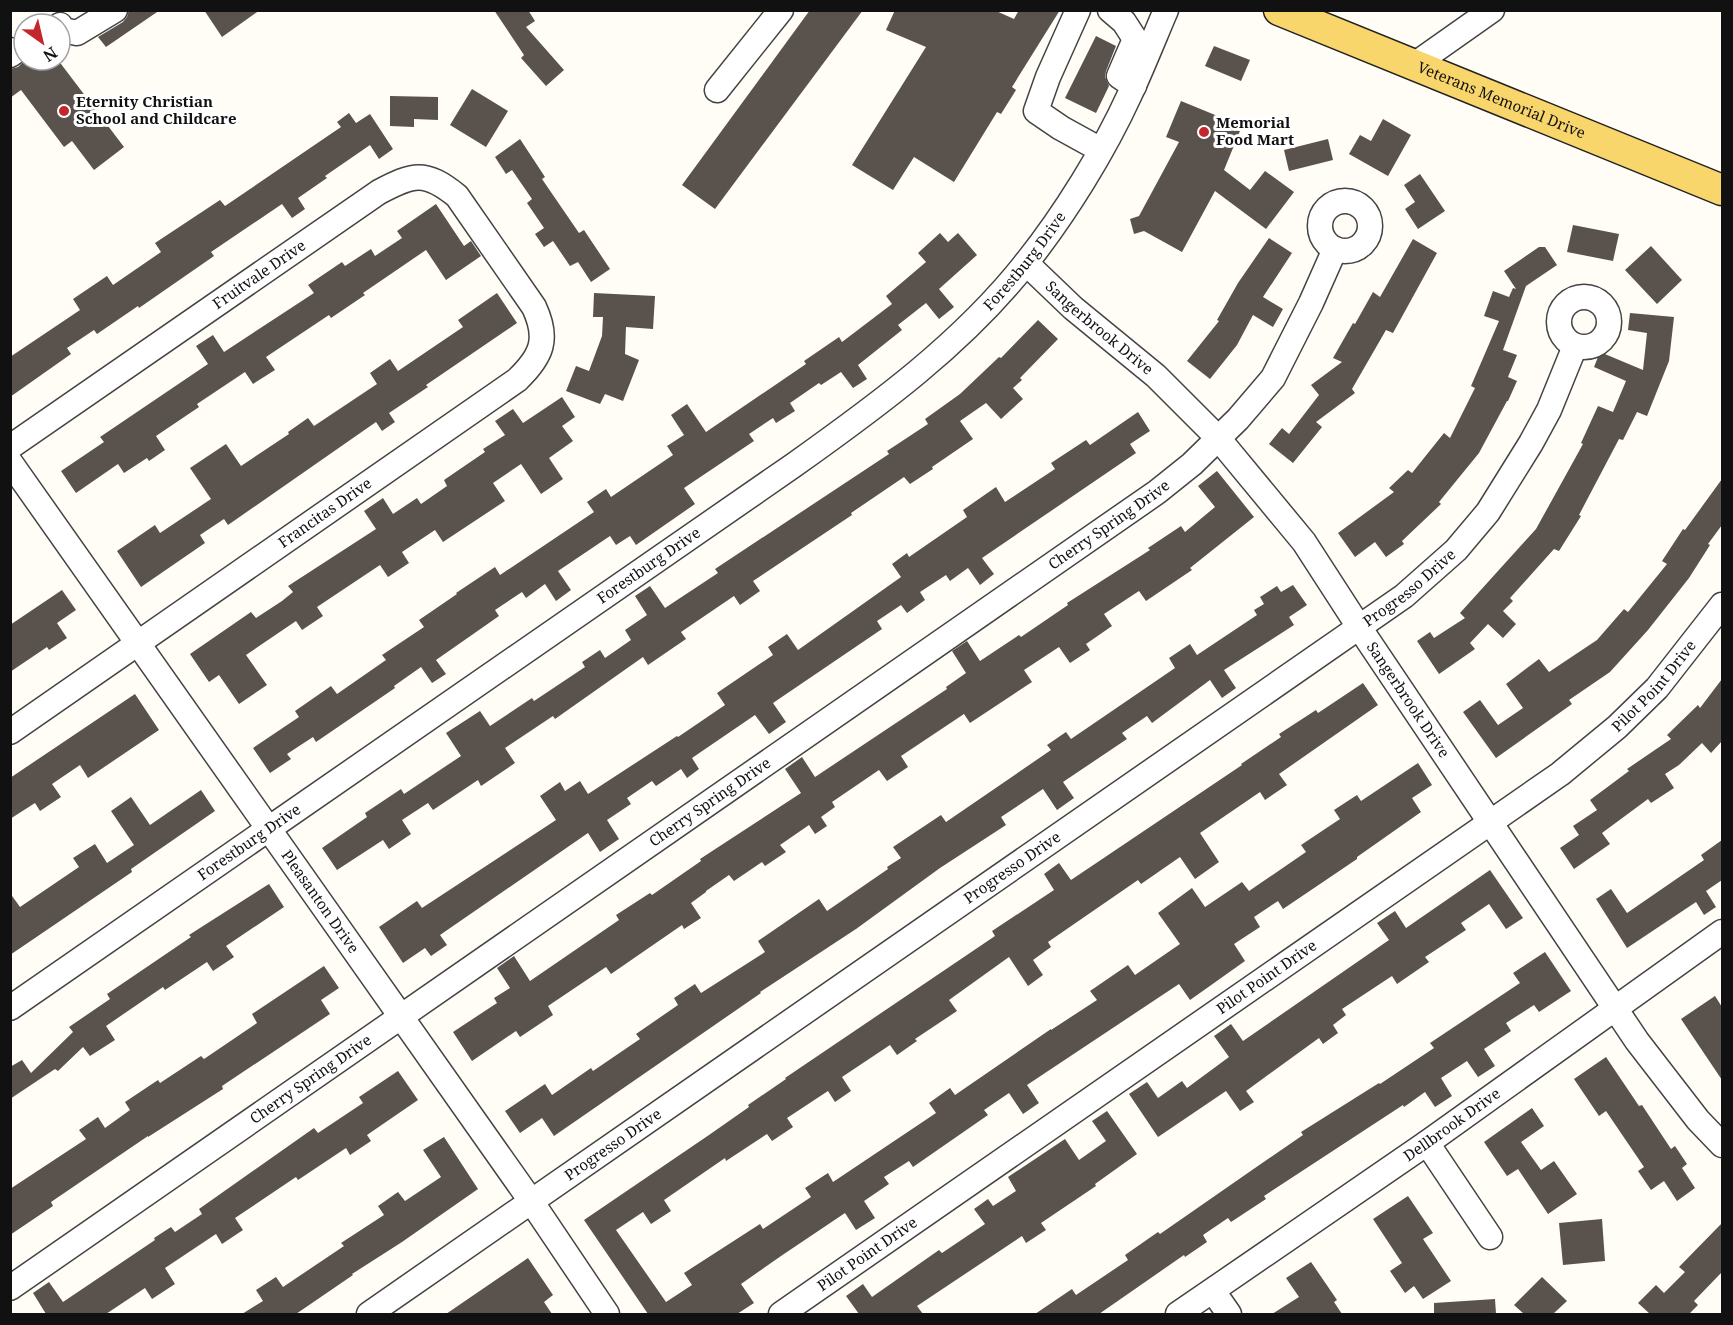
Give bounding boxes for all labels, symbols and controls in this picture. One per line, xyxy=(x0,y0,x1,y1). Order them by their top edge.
north arrow xyxy=(12,12,72,72)
text: N xyxy=(39,42,62,67)
street label: Veterans Memorial Drive xyxy=(1415,56,1589,142)
place label: Eternity Christian School and Childcare xyxy=(76,91,237,128)
marker: Eternity Christian School and Childcare xyxy=(57,104,71,118)
place label: Memorial Food Mart xyxy=(1216,112,1294,149)
marker: Memorial Food Mart xyxy=(1197,125,1211,139)
street label: Forestburg Drive xyxy=(978,207,1070,314)
street label: Fruitvale Drive xyxy=(208,235,309,313)
street label: Sangerbrook Drive xyxy=(1042,276,1158,379)
street label: Francitas Drive xyxy=(274,473,375,552)
street label: Cherry Spring Drive xyxy=(1044,475,1173,574)
street label: Forestburg Drive xyxy=(593,522,704,608)
street label: Progresso Drive xyxy=(1359,544,1459,630)
street label: Pilot Point Drive xyxy=(1607,636,1700,736)
street label: Sangerbrook Drive xyxy=(1363,638,1455,761)
street label: Cherry Spring Drive xyxy=(645,752,774,851)
street label: Forestburg Drive xyxy=(193,799,304,884)
street label: Progresso Drive xyxy=(959,826,1064,907)
street label: Pleasanton Drive xyxy=(277,845,364,957)
street label: Pilot Point Drive xyxy=(1212,935,1320,1018)
street label: Cherry Spring Drive xyxy=(245,1029,375,1128)
street label: Dellbrook Drive xyxy=(1399,1083,1504,1165)
street label: Progresso Drive xyxy=(560,1103,665,1184)
street label: Pilot Point Drive xyxy=(813,1212,921,1295)

